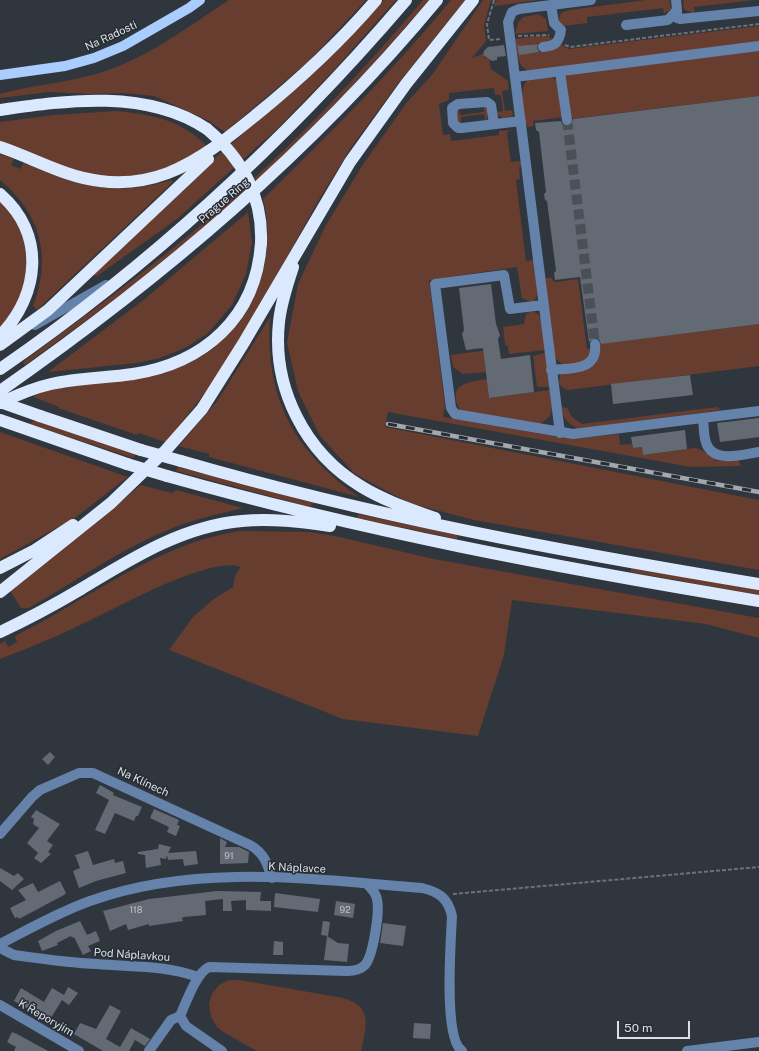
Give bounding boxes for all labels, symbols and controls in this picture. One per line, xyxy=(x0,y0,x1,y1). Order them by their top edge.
street label: Na Radosti xyxy=(83,18,139,54)
street label: Prague Ring xyxy=(196,176,252,226)
street label: Na Klínech xyxy=(115,764,171,800)
house number: 91 xyxy=(224,851,234,861)
street label: K Náplavce xyxy=(268,860,326,876)
house number: 118 xyxy=(129,905,143,915)
house number: 92 xyxy=(340,905,350,915)
street label: Pod Náplavkou xyxy=(93,946,171,964)
street label: K Řeporyjím xyxy=(16,997,76,1039)
scale bar xyxy=(619,1013,692,1039)
text: 50 m xyxy=(624,1021,652,1035)

